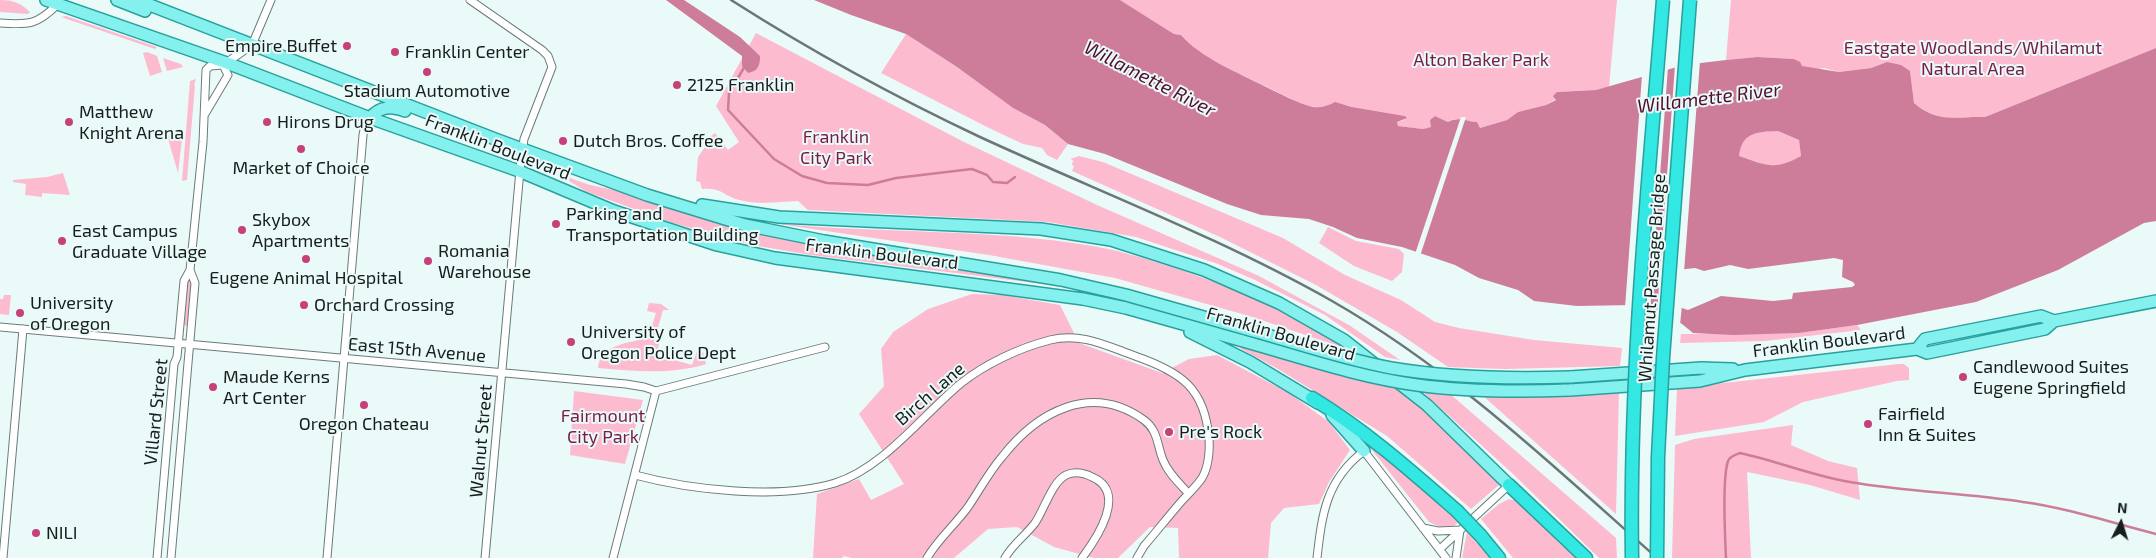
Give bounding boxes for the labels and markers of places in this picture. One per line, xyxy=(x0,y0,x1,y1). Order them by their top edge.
place label: Empire Buffet xyxy=(225,35,337,57)
marker: Empire Buffet xyxy=(341,40,353,52)
place label: Franklin Center xyxy=(405,41,530,63)
marker: Franklin Center xyxy=(389,46,401,58)
marker: Stadium Automotive xyxy=(421,66,433,78)
place label: 2125 Franklin xyxy=(687,74,794,96)
marker: 2125 Franklin xyxy=(671,79,683,91)
place label: Stadium Automotive xyxy=(344,80,510,102)
place label: Matthew Knight Arena xyxy=(79,101,184,144)
place label: Hirons Drug xyxy=(277,111,374,133)
marker: Matthew Knight Arena xyxy=(63,116,75,128)
marker: Hirons Drug xyxy=(261,116,273,128)
place label: Dutch Bros. Coffee xyxy=(573,130,723,152)
marker: Dutch Bros. Coffee xyxy=(557,135,569,147)
marker: Market of Choice xyxy=(295,143,307,155)
place label: Market of Choice xyxy=(232,157,370,179)
place label: Parking and Transportation Building xyxy=(566,203,759,245)
place label: Skybox Apartments xyxy=(252,209,349,252)
marker: Parking and Transportation Building xyxy=(550,218,562,230)
place label: East Campus Graduate Village xyxy=(72,220,207,262)
marker: Skybox Apartments xyxy=(236,224,248,236)
marker: East Campus Graduate Village xyxy=(56,235,68,247)
place label: Romania Warehouse xyxy=(438,240,531,282)
marker: Eugene Animal Hospital xyxy=(300,253,312,265)
marker: Romania Warehouse xyxy=(422,255,434,267)
place label: Eugene Animal Hospital xyxy=(209,267,403,289)
place label: University of Oregon xyxy=(30,292,113,334)
place label: Orchard Crossing xyxy=(314,294,454,316)
marker: Orchard Crossing xyxy=(298,299,310,311)
marker: University of Oregon xyxy=(14,307,26,319)
place label: University of Oregon Police Dept xyxy=(581,321,736,364)
marker: University of Oregon Police Dept xyxy=(565,336,577,348)
place label: Candlewood Suites Eugene Springfield xyxy=(1973,356,2129,398)
place label: Maude Kerns Art Center xyxy=(223,366,330,408)
marker: Candlewood Suites Eugene Springfield xyxy=(1957,371,1969,383)
marker: Maude Kerns Art Center xyxy=(207,381,219,393)
marker: Oregon Chateau xyxy=(358,399,370,411)
place label: Fairfield Inn & Suites xyxy=(1878,403,1976,446)
place label: Oregon Chateau xyxy=(299,413,429,435)
marker: Fairfield Inn & Suites xyxy=(1862,418,1874,430)
place label: Pre's Rock xyxy=(1179,421,1262,443)
marker: Pre's Rock xyxy=(1163,426,1175,438)
place label: NILI xyxy=(46,522,77,544)
marker: NILI xyxy=(30,527,42,539)

